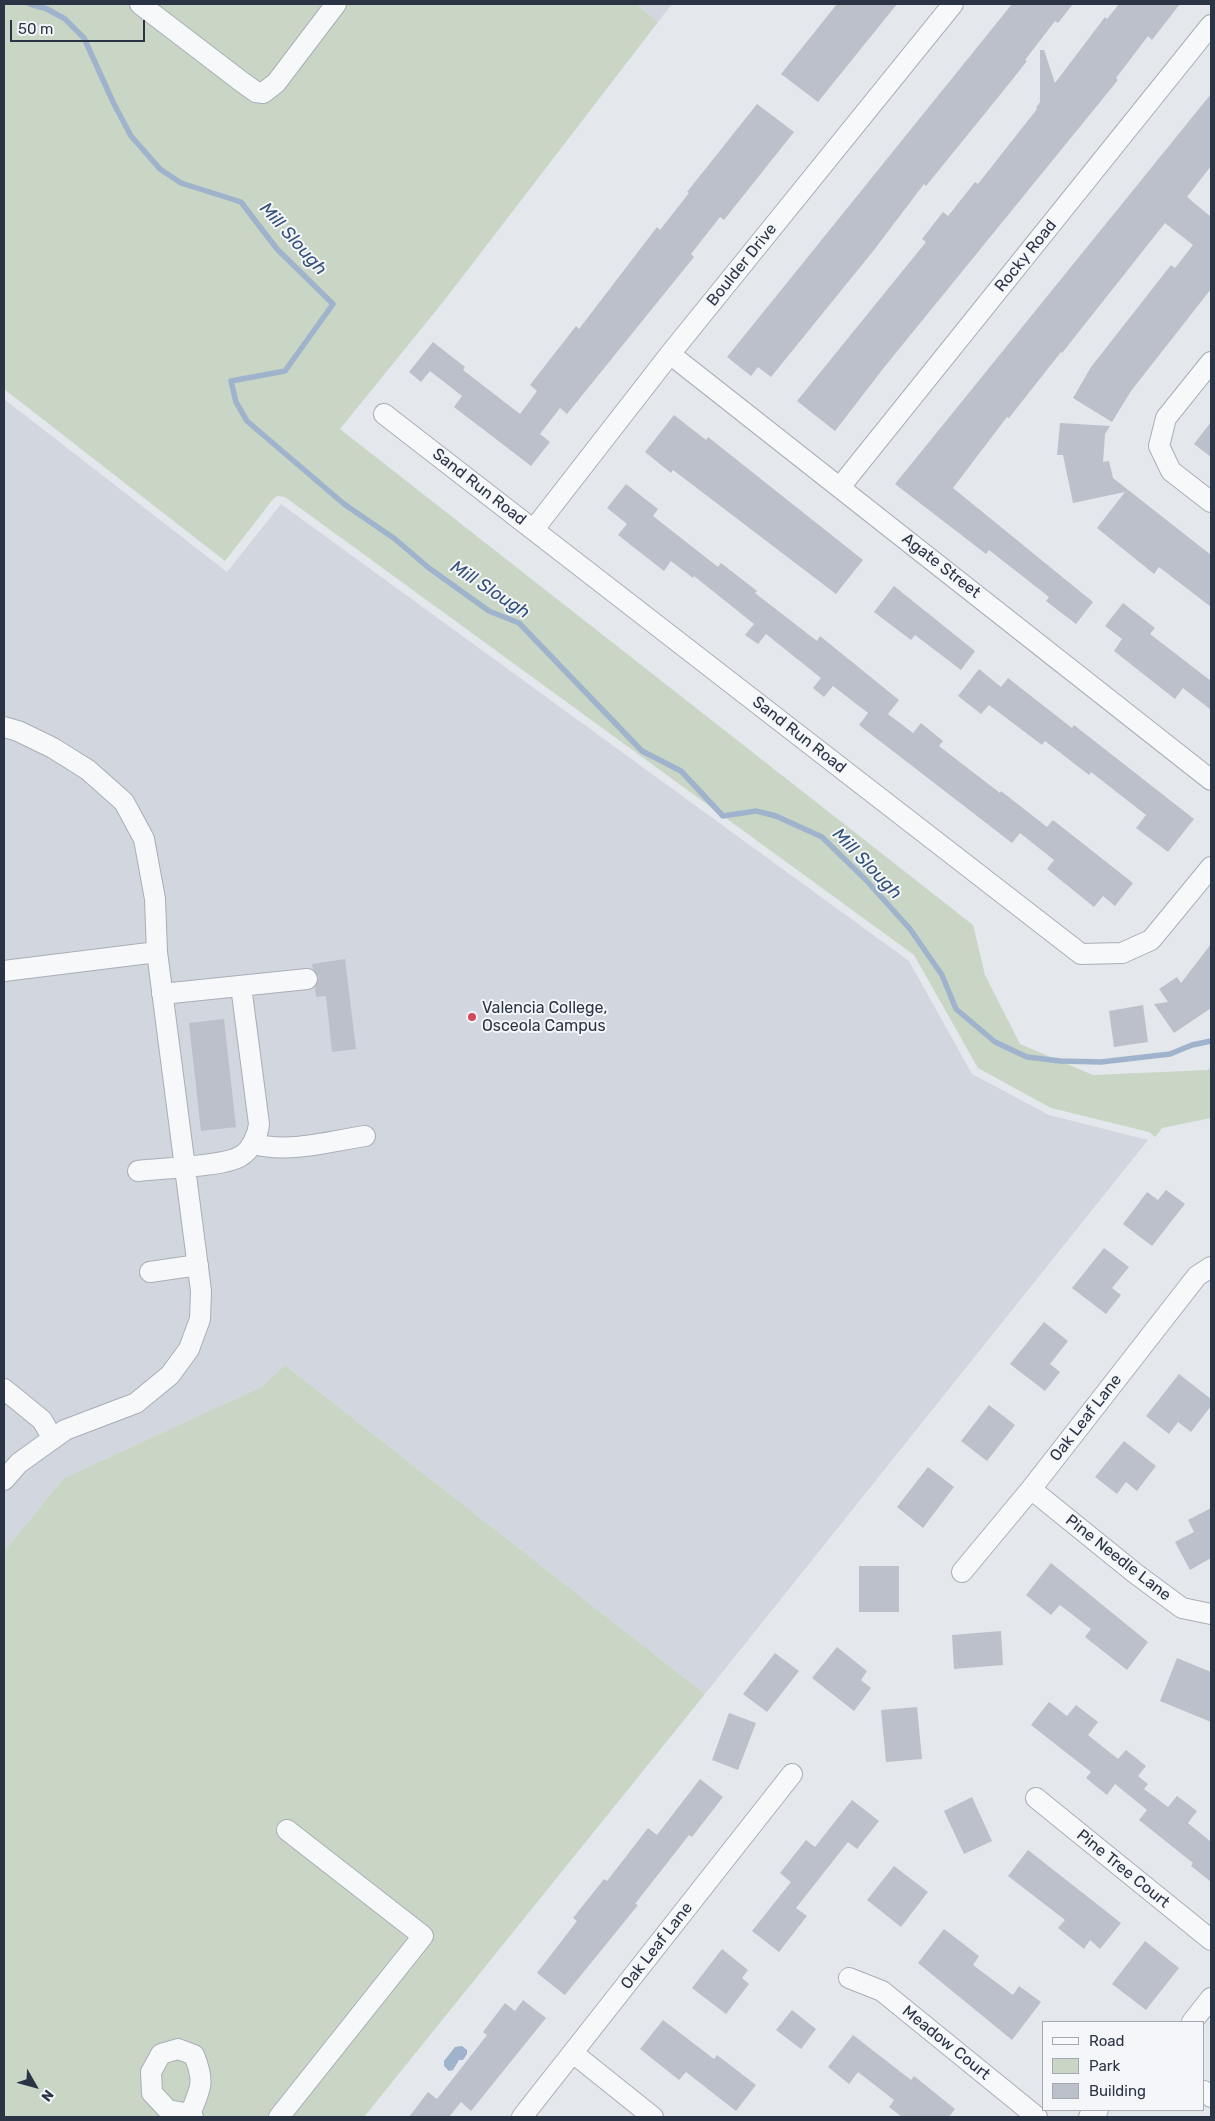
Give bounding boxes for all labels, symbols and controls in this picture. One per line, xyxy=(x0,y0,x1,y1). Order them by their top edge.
scale bar xyxy=(12,10,148,42)
text: 50 m xyxy=(18,20,53,38)
water label: Mill Slough xyxy=(255,198,331,280)
street label: Rocky Road xyxy=(991,216,1061,296)
street label: Boulder Drive xyxy=(703,220,781,310)
street label: Sand Run Road xyxy=(428,444,530,530)
street label: Agate Street xyxy=(898,529,984,603)
water label: Mill Slough xyxy=(446,556,534,624)
street label: Sand Run Road xyxy=(748,692,850,778)
water label: Mill Slough xyxy=(828,824,906,904)
place label: Valencia College, Osceola Campus xyxy=(482,998,607,1036)
marker: Valencia College, Osceola Campus xyxy=(466,1011,478,1023)
street label: Oak Leaf Lane xyxy=(1046,1371,1126,1465)
street label: Pine Needle Lane xyxy=(1061,1511,1175,1605)
street label: Pine Tree Court xyxy=(1073,1826,1173,1912)
street label: Oak Leaf Lane xyxy=(617,1899,697,1993)
street label: Meadow Court xyxy=(898,2002,994,2084)
legend xyxy=(1042,2021,1205,2111)
text: Road xyxy=(1089,2032,1125,2050)
text: Park xyxy=(1089,2057,1120,2075)
north arrow xyxy=(10,2061,60,2111)
text: Building xyxy=(1089,2082,1146,2100)
text: N xyxy=(37,2086,57,2105)

